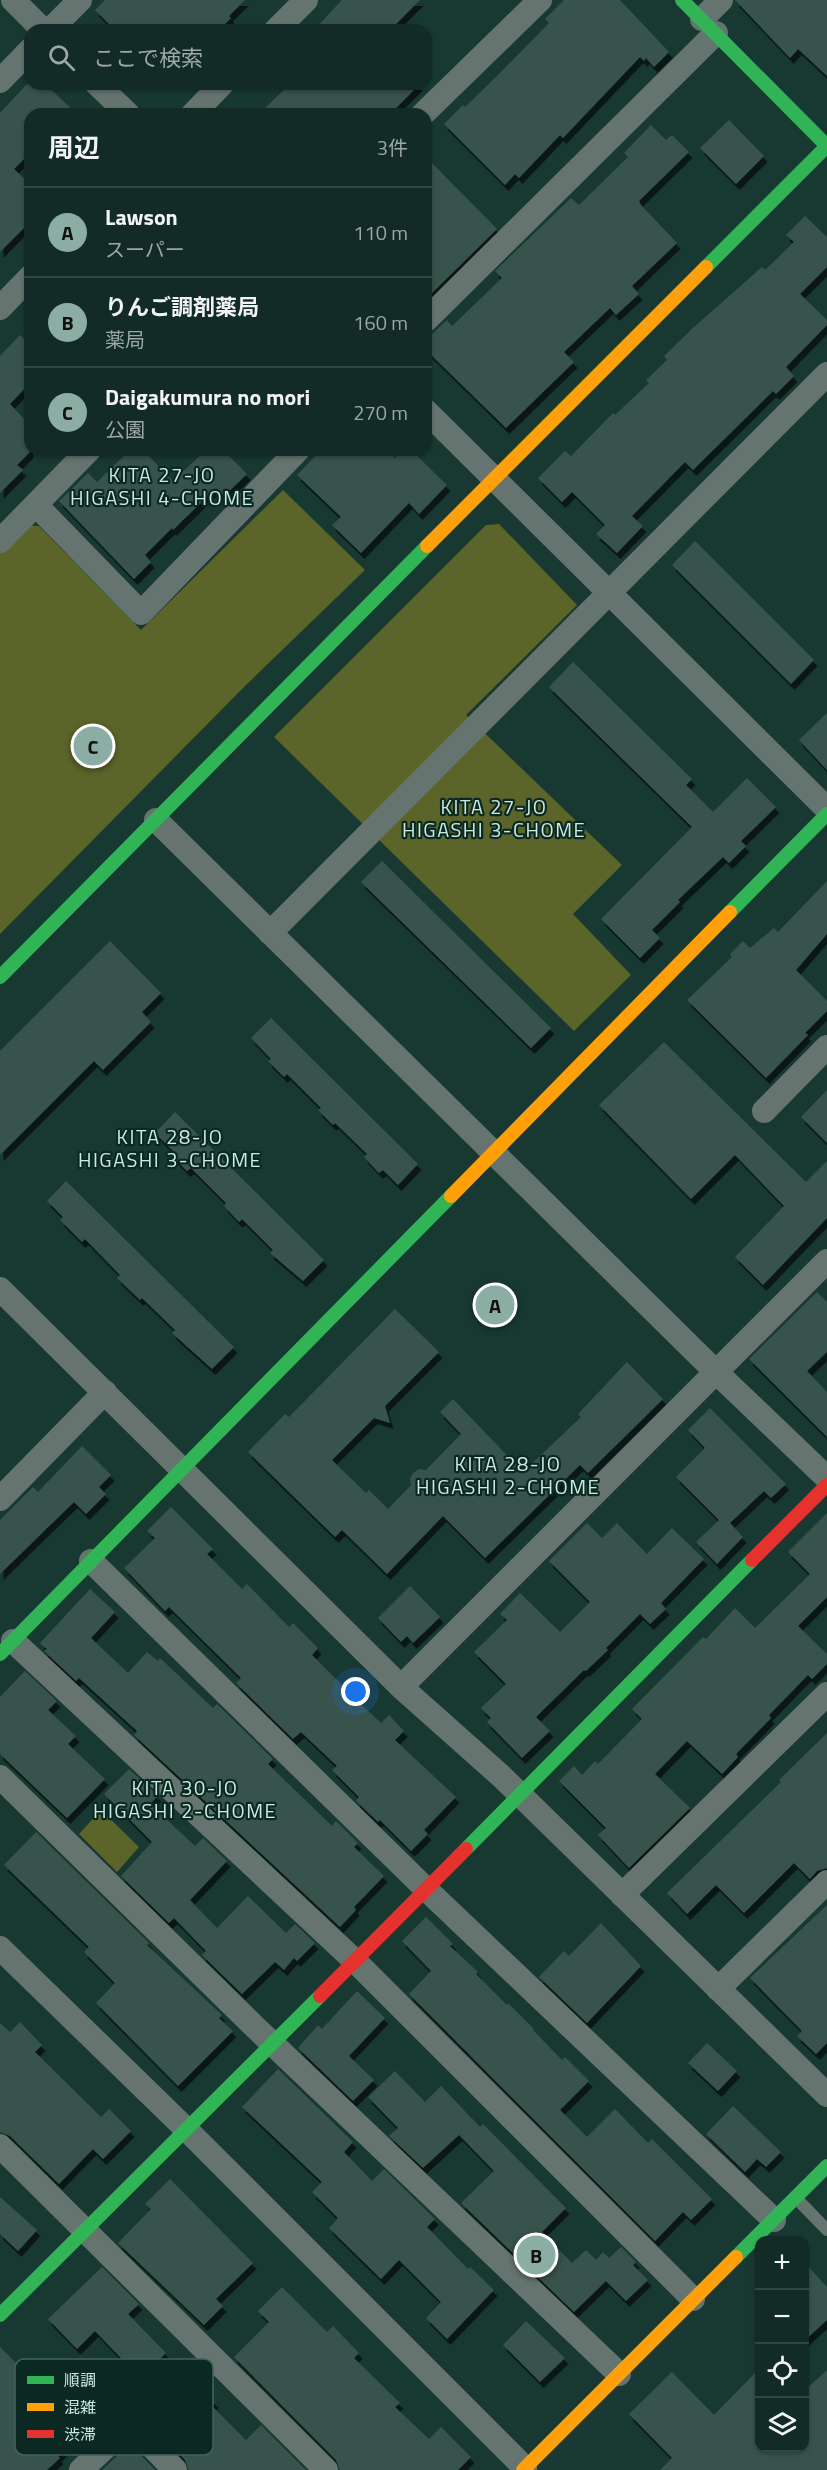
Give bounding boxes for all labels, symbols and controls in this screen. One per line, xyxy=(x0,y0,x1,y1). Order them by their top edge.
search box xyxy=(24,24,432,90)
icon: search xyxy=(45,41,78,74)
text: ここで検索 xyxy=(93,41,203,75)
text: 周辺 xyxy=(48,128,100,167)
text: 3件 xyxy=(377,132,408,163)
text: Lawson xyxy=(105,200,178,234)
text: A xyxy=(61,217,74,248)
text: 110 m xyxy=(353,217,408,248)
text: スーパー xyxy=(105,234,185,265)
text: りんご調剤薬局 xyxy=(105,290,259,324)
text: B xyxy=(61,307,74,338)
text: 160 m xyxy=(353,307,408,338)
text: 薬局 xyxy=(105,324,145,355)
text: Daigakumura no mori xyxy=(105,380,310,414)
text: C xyxy=(62,397,73,428)
text: 270 m xyxy=(353,397,408,428)
text: 公園 xyxy=(105,414,145,445)
district label: KITA 27-JO HIGASHI 4-CHOME xyxy=(70,459,254,513)
pin: C xyxy=(74,724,112,768)
district label: KITA 27-JO HIGASHI 3-CHOME xyxy=(402,791,586,845)
district label: KITA 28-JO HIGASHI 3-CHOME xyxy=(78,1121,262,1175)
pin: A xyxy=(476,1282,514,1328)
district label: KITA 28-JO HIGASHI 2-CHOME xyxy=(416,1448,600,1502)
your location xyxy=(341,1677,370,1706)
district label: KITA 30-JO HIGASHI 2-CHOME xyxy=(93,1772,277,1826)
pin: B xyxy=(516,2232,556,2278)
map controls xyxy=(755,2236,809,2452)
button: + xyxy=(755,2236,809,2290)
button: − xyxy=(755,2290,809,2344)
button: locate xyxy=(755,2344,809,2398)
legend xyxy=(15,2359,213,2455)
text: 順調 xyxy=(64,2368,96,2392)
text: 混雑 xyxy=(64,2395,96,2419)
button: layers xyxy=(755,2398,809,2452)
text: 渋滞 xyxy=(64,2422,96,2446)

